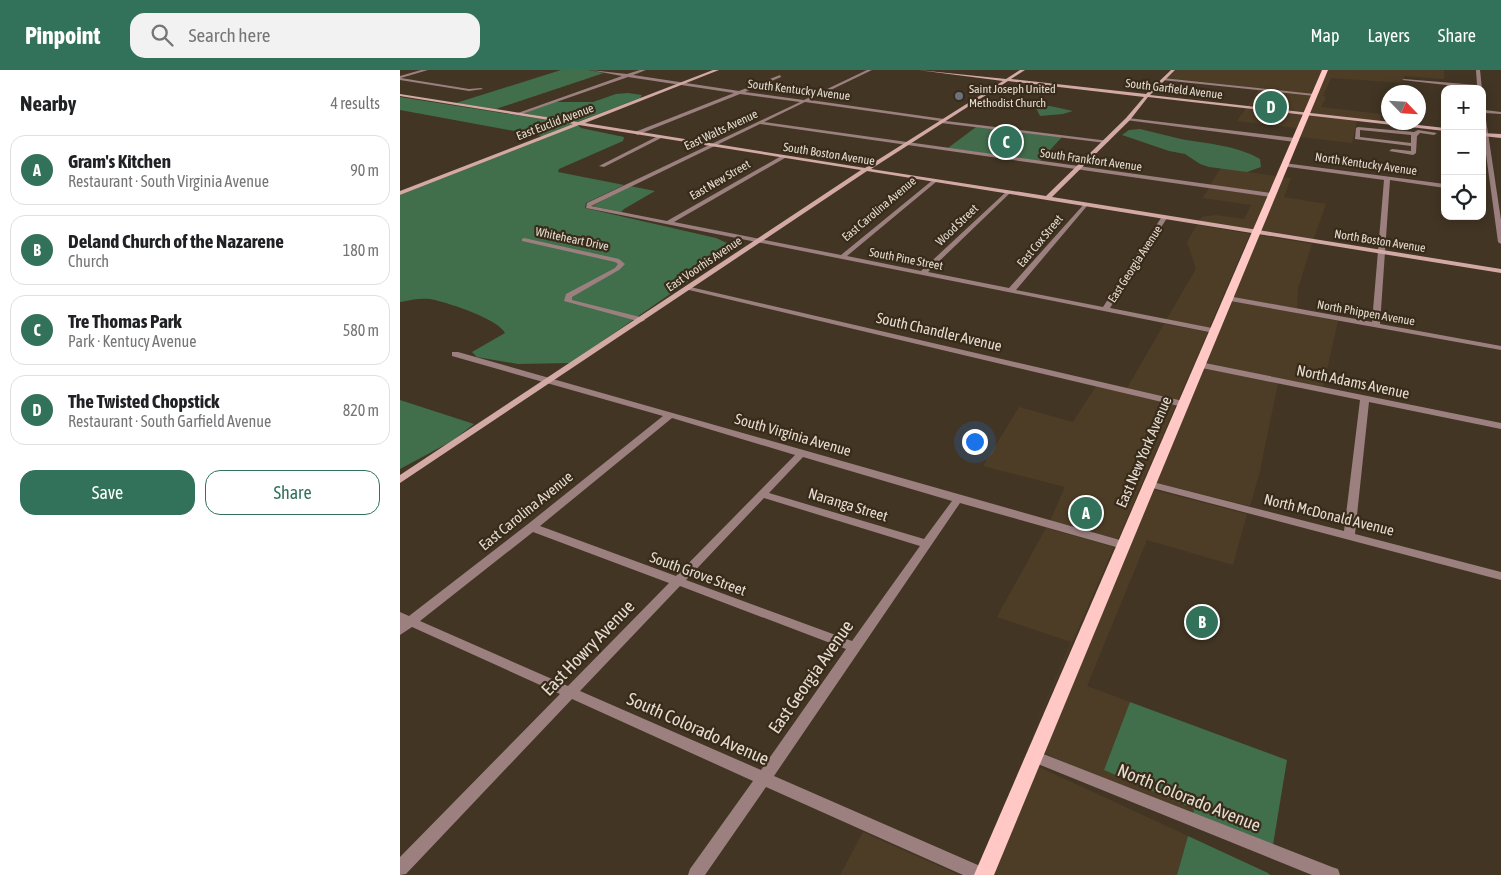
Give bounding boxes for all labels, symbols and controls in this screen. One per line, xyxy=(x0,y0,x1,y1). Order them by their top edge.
search box xyxy=(130,13,480,58)
icon: search xyxy=(148,21,176,49)
text: Pinpoint xyxy=(25,22,100,49)
text: Search here xyxy=(188,24,270,46)
text: Map xyxy=(1310,25,1339,46)
text: Layers xyxy=(1367,25,1410,46)
text: Share xyxy=(1438,25,1476,46)
street label: South Garfield Avenue xyxy=(1125,76,1223,102)
street label: South Kentucky Avenue xyxy=(747,77,851,103)
place label: Saint Joseph United Methodist Church xyxy=(969,82,1056,110)
north arrow xyxy=(1381,85,1426,130)
map controls xyxy=(1441,85,1486,220)
button: + xyxy=(1441,85,1486,130)
pin: D xyxy=(1255,88,1287,126)
marker: Saint Joseph United Methodist Church xyxy=(953,90,965,102)
text: Nearby xyxy=(20,91,76,115)
text: 4 results xyxy=(330,94,380,112)
street label: East Euclid Avenue xyxy=(514,101,596,143)
street label: East Walts Avenue xyxy=(682,107,760,153)
pin: C xyxy=(990,123,1022,161)
button: − xyxy=(1441,130,1486,175)
street label: South Boston Avenue xyxy=(782,140,876,168)
street label: South Frankfort Avenue xyxy=(1039,146,1143,174)
text: Gram's Kitchen xyxy=(68,150,171,172)
street label: North Kentucky Avenue xyxy=(1314,150,1418,178)
street label: East New Street xyxy=(687,157,753,203)
text: A xyxy=(33,161,41,179)
text: 90 m xyxy=(350,161,379,179)
text: Restaurant · South Virginia Avenue xyxy=(68,172,269,190)
street label: East Carolina Avenue xyxy=(839,174,919,244)
button: locate xyxy=(1441,175,1486,220)
street label: Wood Street xyxy=(933,201,981,249)
street label: East Cox Street xyxy=(1014,212,1066,270)
street label: East Georgia Avenue xyxy=(1105,223,1165,305)
street label: Whiteheart Drive xyxy=(534,224,610,254)
street label: North Boston Avenue xyxy=(1333,227,1427,255)
text: Deland Church of the Nazarene xyxy=(68,230,284,252)
street label: East Voorhis Avenue xyxy=(664,234,744,294)
text: B xyxy=(33,241,41,259)
text: 180 m xyxy=(343,241,379,259)
street label: South Pine Street xyxy=(868,245,945,273)
text: Church xyxy=(68,252,109,270)
street label: North Phippen Avenue xyxy=(1316,298,1416,328)
street label: South Chandler Avenue xyxy=(875,309,1004,354)
text: Tre Thomas Park xyxy=(68,310,182,332)
text: C xyxy=(33,321,41,339)
text: 580 m xyxy=(343,321,379,339)
text: Park · Kentucy Avenue xyxy=(68,332,196,350)
street label: North Adams Avenue xyxy=(1295,361,1411,402)
text: The Twisted Chopstick xyxy=(68,390,219,412)
street label: East New York Avenue xyxy=(1112,394,1175,510)
text: D xyxy=(33,401,41,419)
text: 820 m xyxy=(343,401,379,419)
street label: South Virginia Avenue xyxy=(733,410,853,459)
text: Restaurant · South Garfield Avenue xyxy=(68,412,271,430)
your location xyxy=(962,429,988,455)
street label: East Carolina Avenue xyxy=(475,468,576,554)
button: Save xyxy=(20,470,195,515)
button: Share xyxy=(205,470,380,515)
street label: Naranga Street xyxy=(806,484,890,525)
street label: North McDonald Avenue xyxy=(1262,490,1396,539)
pin: A xyxy=(1070,494,1102,532)
street label: South Grove Street xyxy=(648,548,749,599)
street label: East Howry Avenue xyxy=(537,596,638,700)
pin: B xyxy=(1186,603,1218,641)
street label: East Georgia Avenue xyxy=(764,616,857,737)
street label: South Colorado Avenue xyxy=(624,688,773,769)
street label: North Colorado Avenue xyxy=(1114,759,1264,836)

